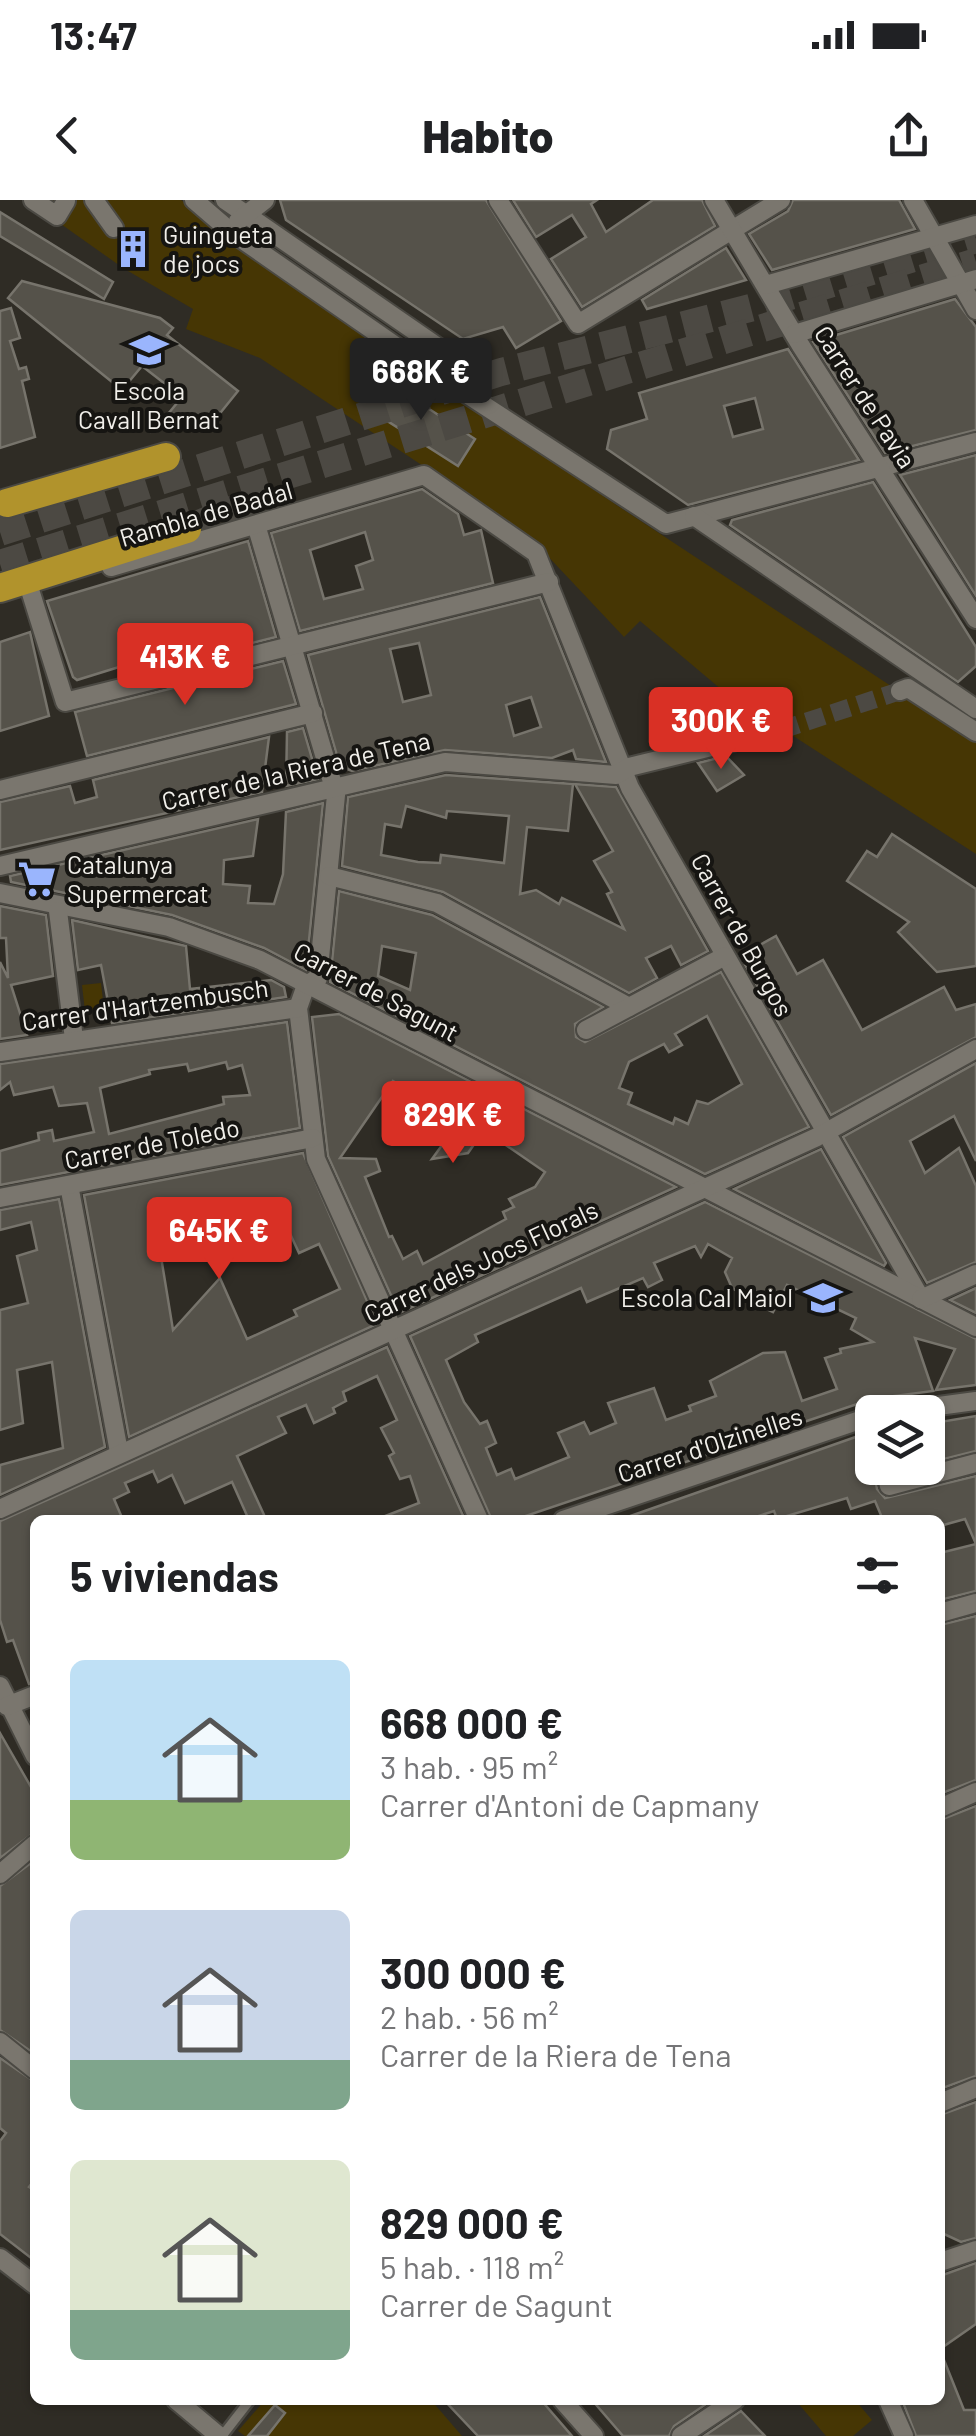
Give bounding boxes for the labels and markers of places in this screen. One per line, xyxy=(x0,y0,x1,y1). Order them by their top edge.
place label: Guingueta de jocs xyxy=(163,219,273,278)
building icon: Guingueta de jocs xyxy=(112,228,154,270)
school or university icon: Escola Cavall Bernat xyxy=(128,329,170,371)
pin: 668K € xyxy=(340,338,502,423)
place label: Escola Cavall Bernat xyxy=(78,375,220,434)
pin: 413K € xyxy=(104,623,266,708)
pin: 300K € xyxy=(640,687,802,772)
place label: Catalunya Supermercat xyxy=(67,849,209,908)
supermarket icon: Catalunya Supermercat xyxy=(16,858,58,900)
pin: 829K € xyxy=(372,1081,534,1166)
pin: 645K € xyxy=(138,1197,300,1282)
school or university icon: Escola Cal Maiol xyxy=(802,1277,844,1319)
place label: Escola Cal Maiol xyxy=(621,1282,793,1312)

